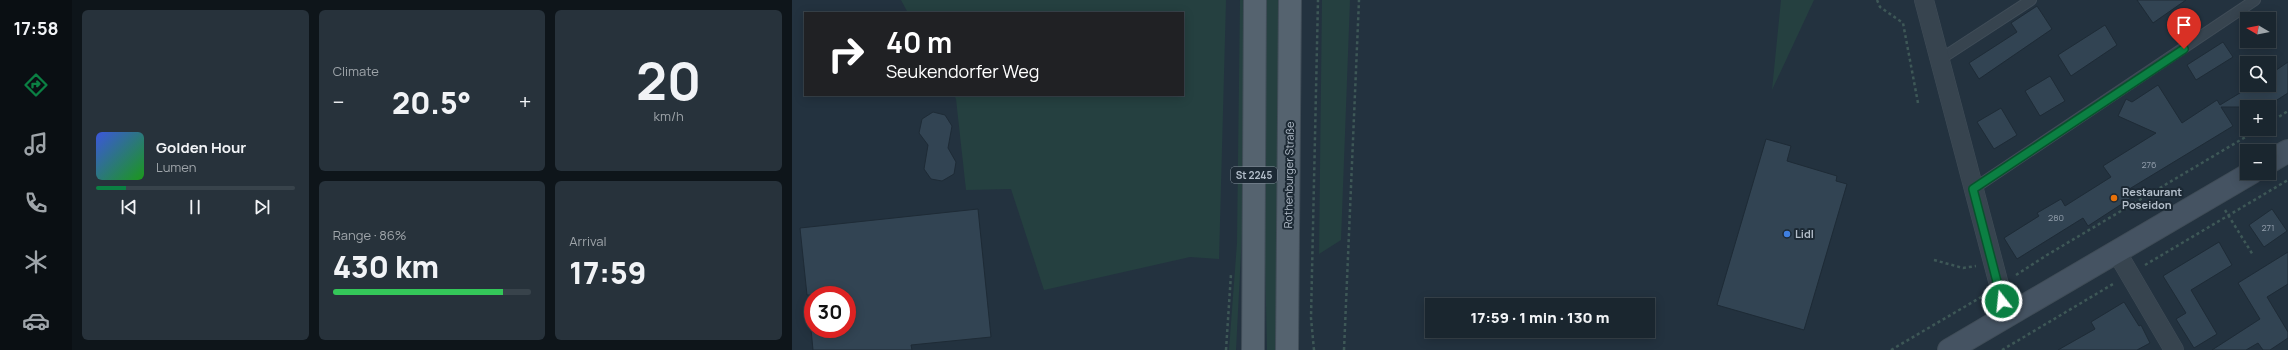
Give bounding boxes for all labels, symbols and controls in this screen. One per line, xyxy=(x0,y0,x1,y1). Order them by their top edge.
pin xyxy=(2167,8,2201,49)
north arrow xyxy=(2240,12,2276,48)
map controls xyxy=(2240,12,2276,180)
icon: arrive xyxy=(2173,14,2195,36)
text: 17:58 xyxy=(13,16,59,40)
text: 40 m xyxy=(886,23,952,61)
icon: right xyxy=(820,28,872,80)
text: 20 xyxy=(636,45,701,116)
button: search xyxy=(2240,56,2276,92)
text: Seukendorfer Weg xyxy=(886,59,1039,83)
text: Climate xyxy=(333,62,379,80)
icon: directions xyxy=(22,71,50,99)
text: 20.5° xyxy=(392,82,471,123)
text: − xyxy=(333,87,345,117)
text: + xyxy=(519,87,531,117)
button: + xyxy=(2240,100,2276,136)
text: km/h xyxy=(654,107,684,125)
street label: Rothenburger Straße xyxy=(1280,121,1297,229)
icon: music xyxy=(22,130,50,158)
text: Golden Hour xyxy=(156,137,246,158)
button: − xyxy=(2240,144,2276,180)
text: Lumen xyxy=(156,158,196,176)
house number: 276 xyxy=(2141,158,2157,171)
road number: St 2245 xyxy=(1231,167,1277,183)
place label: Restaurant Poseidon xyxy=(2122,184,2182,212)
icon: phone xyxy=(22,189,50,217)
marker: Restaurant Poseidon xyxy=(2109,193,2119,203)
icon: previous xyxy=(118,196,140,218)
icon: pause xyxy=(184,196,206,218)
icon: next xyxy=(251,196,273,218)
house number: 280 xyxy=(2048,211,2064,224)
house number: 271 xyxy=(2261,221,2275,234)
text: Range · 86% xyxy=(333,226,407,244)
place label: Lidl xyxy=(1795,226,1814,241)
marker: Lidl xyxy=(1782,229,1792,239)
text: Arrival xyxy=(569,232,606,250)
text: 430 km xyxy=(333,246,439,287)
icon: climate xyxy=(22,248,50,276)
text: 17:59 xyxy=(569,252,646,293)
position arrow xyxy=(1981,280,2023,322)
speed limit sign: 30 xyxy=(804,286,856,338)
icon: car xyxy=(22,307,50,335)
text: 17:59 · 1 min · 130 m xyxy=(1471,307,1609,328)

